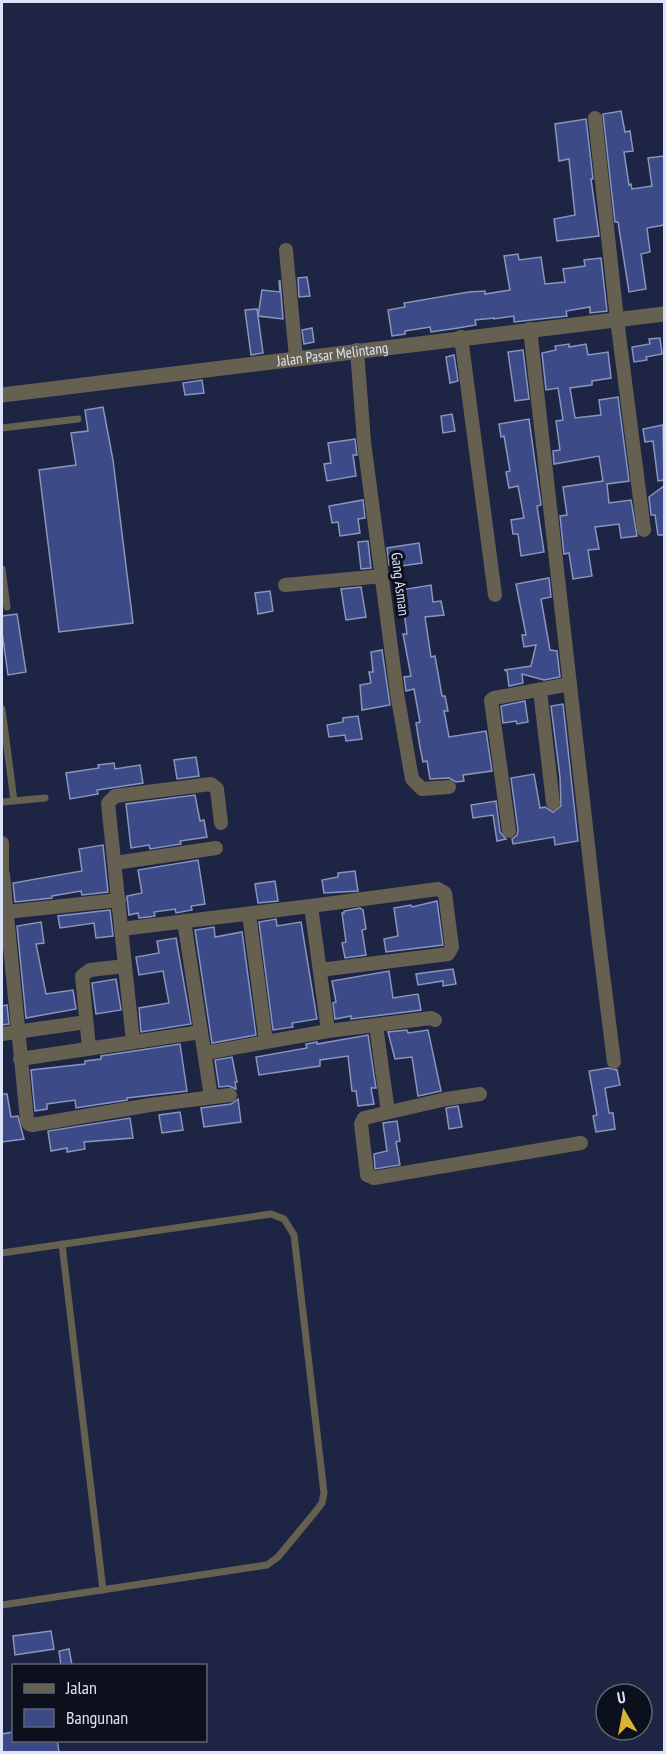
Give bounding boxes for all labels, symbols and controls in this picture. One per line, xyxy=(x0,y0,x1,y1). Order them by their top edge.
street label: Jalan Pasar Melintang xyxy=(275,338,389,370)
street label: Gang Asman xyxy=(387,551,414,617)
legend xyxy=(12,1664,207,1742)
text: Jalan xyxy=(65,1676,97,1699)
north arrow xyxy=(594,1682,654,1742)
text: U xyxy=(616,1687,627,1708)
text: Bangunan xyxy=(66,1706,128,1729)

